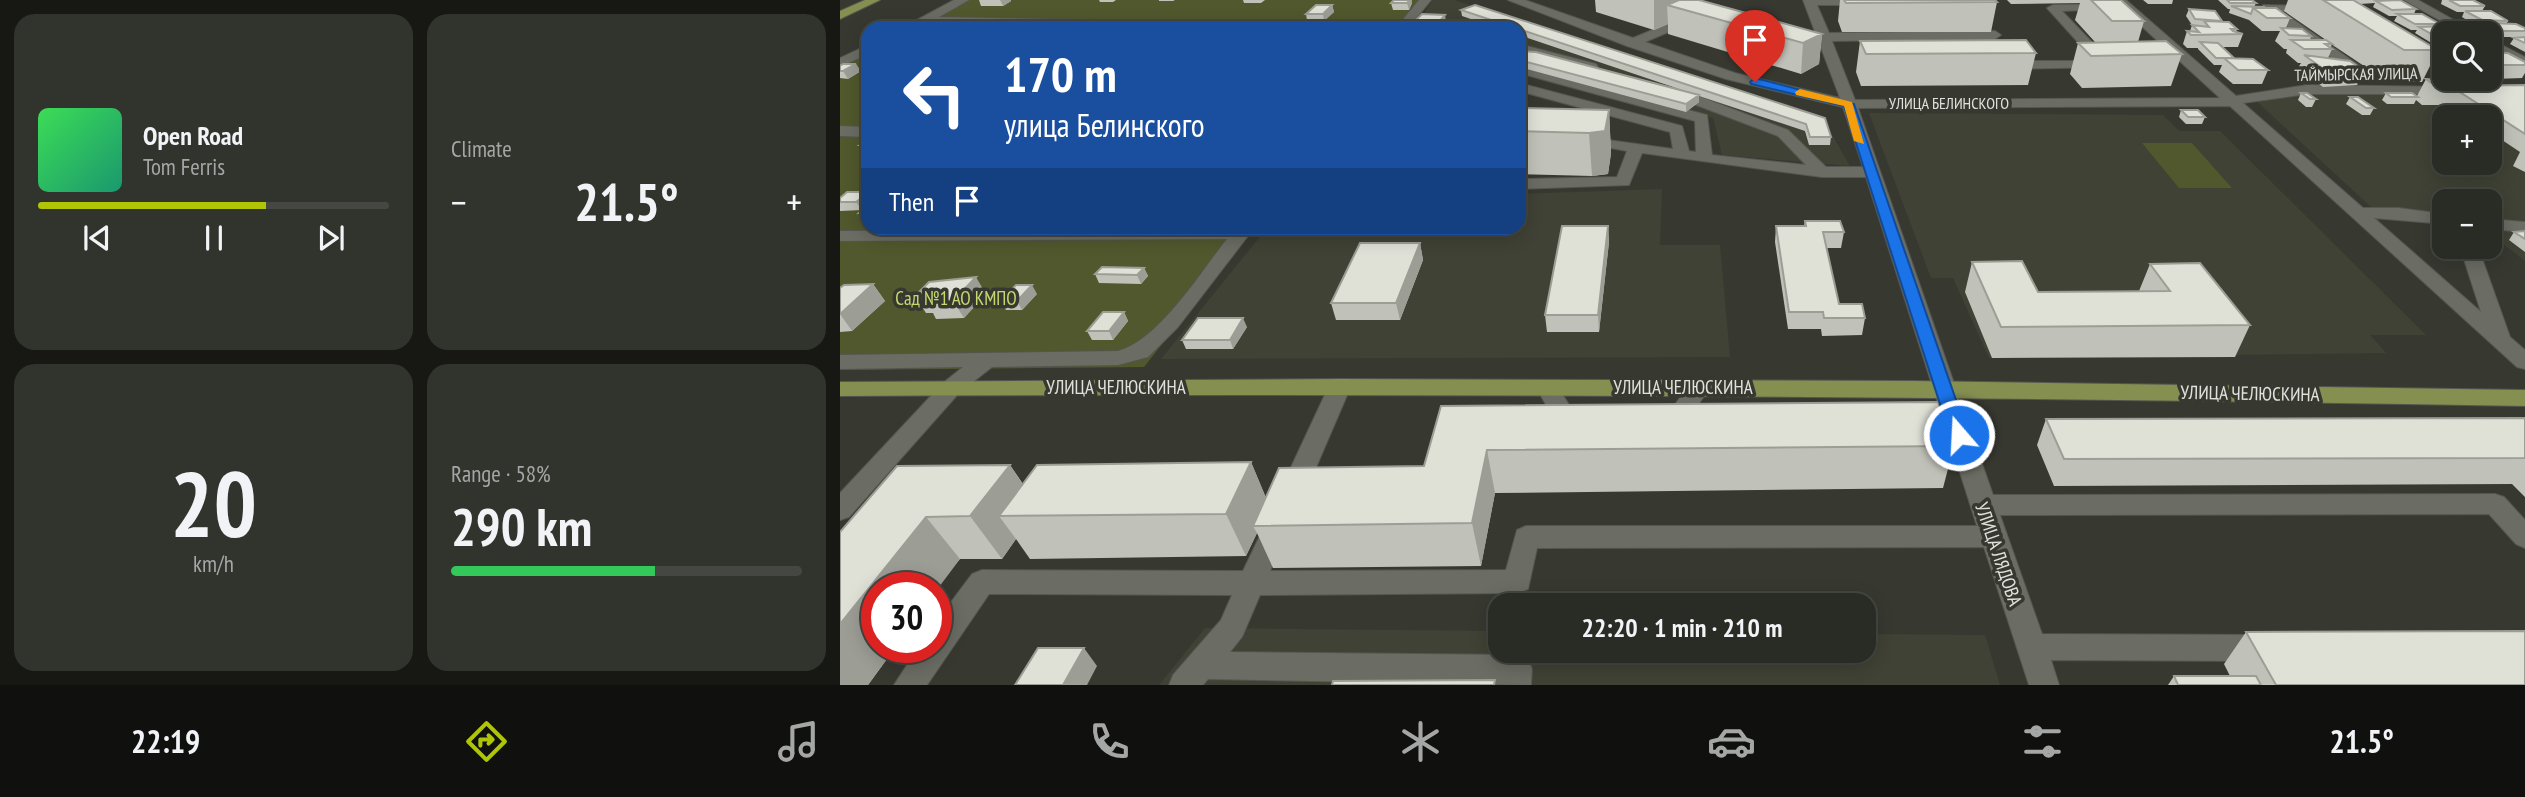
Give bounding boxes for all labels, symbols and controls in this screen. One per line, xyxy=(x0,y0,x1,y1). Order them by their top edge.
pin xyxy=(1725,10,1785,82)
icon: arrive xyxy=(1736,21,1774,59)
map controls xyxy=(2432,21,2502,259)
button: search xyxy=(2432,21,2502,91)
text: 170 m xyxy=(1004,42,1117,106)
icon: left xyxy=(889,49,980,140)
street label: ТАЙМЫРСКАЯ УЛИЦА xyxy=(2294,63,2418,85)
street label: УЛИЦА БЕЛИНСКОГО xyxy=(1889,93,2009,113)
text: улица Белинского xyxy=(1004,104,1205,146)
button: + xyxy=(2432,105,2502,175)
text: Open Road xyxy=(143,119,243,152)
text: Climate xyxy=(451,134,512,163)
text: Tom Ferris xyxy=(143,152,225,181)
text: 21.5° xyxy=(574,168,679,235)
text: − xyxy=(451,177,467,226)
text: + xyxy=(786,177,802,226)
icon: arrive xyxy=(948,182,986,220)
text: Then xyxy=(889,185,934,218)
button: − xyxy=(2432,189,2502,259)
icon: previous xyxy=(78,219,116,257)
icon: pause xyxy=(195,219,233,257)
icon: next xyxy=(312,219,350,257)
park label: Сад №1 АО КМПО xyxy=(895,286,1017,310)
street label: УЛИЦА ЧЕЛЮСКИНА xyxy=(1046,375,1186,399)
street label: УЛИЦА ЧЕЛЮСКИНА xyxy=(1613,375,1753,399)
street label: УЛИЦА ЧЕЛЮСКИНА xyxy=(2180,380,2320,406)
position arrow xyxy=(1922,398,1996,472)
text: 20 xyxy=(170,444,257,562)
text: Range · 58% xyxy=(451,459,551,488)
text: 290 km xyxy=(451,493,592,560)
street label: УЛИЦА ЛЯДОВА xyxy=(1970,499,2028,609)
text: km/h xyxy=(193,549,234,578)
speed limit sign: 30 xyxy=(861,572,952,663)
text: 22:20 · 1 min · 210 m xyxy=(1582,611,1782,644)
icon: directions xyxy=(462,717,511,766)
icon: music xyxy=(774,717,823,766)
icon: phone xyxy=(1085,717,1134,766)
icon: climate xyxy=(1396,717,1445,766)
icon: car xyxy=(1707,717,1756,766)
icon: filters xyxy=(2018,717,2067,766)
text: 22:19 xyxy=(131,720,200,762)
text: 21.5° xyxy=(2330,720,2394,762)

